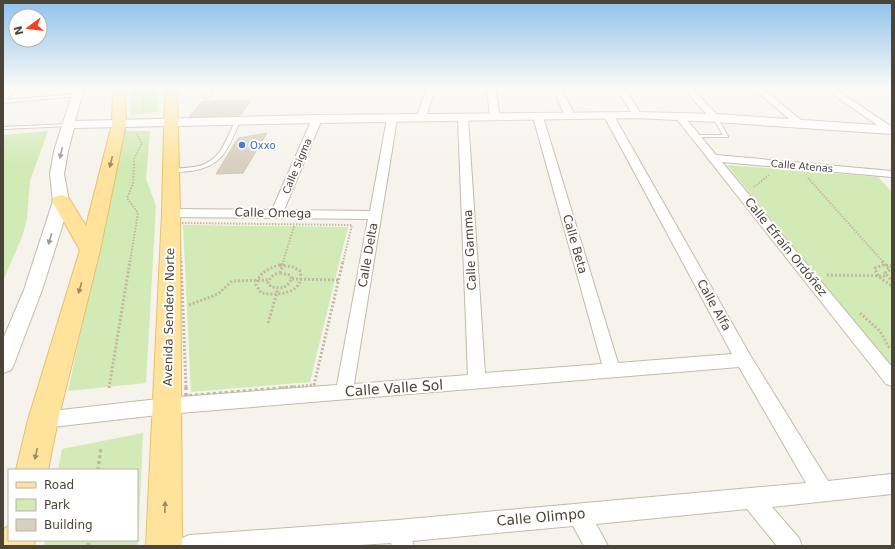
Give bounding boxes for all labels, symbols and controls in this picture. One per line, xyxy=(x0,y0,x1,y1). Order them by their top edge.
north arrow xyxy=(8,8,48,48)
text: N xyxy=(11,24,26,37)
street label: Calle Sigma xyxy=(280,137,314,195)
marker: Oxxo xyxy=(237,140,247,150)
place label: Oxxo xyxy=(250,140,276,151)
one-way arrow xyxy=(57,147,63,159)
one-way arrow xyxy=(107,156,113,168)
street label: Calle Atenas xyxy=(770,158,834,174)
street label: Calle Efraín Ordóñez xyxy=(742,195,830,299)
street label: Calle Omega xyxy=(234,205,312,221)
street label: Calle Gamma xyxy=(461,209,479,291)
street label: Calle Beta xyxy=(560,213,590,275)
street label: Calle Delta xyxy=(355,221,381,289)
one-way arrow xyxy=(47,233,53,245)
street label: Avenida Sendero Norte xyxy=(161,248,177,386)
street label: Calle Alfa xyxy=(694,277,734,333)
one-way arrow xyxy=(77,282,83,294)
street label: Calle Valle Sol xyxy=(344,377,444,399)
one-way arrow xyxy=(32,448,38,460)
legend xyxy=(8,469,138,541)
text: Road xyxy=(44,478,74,492)
text: Park xyxy=(44,498,70,512)
one-way arrow xyxy=(161,501,168,513)
street label: Calle Olimpo xyxy=(496,505,586,529)
text: Building xyxy=(44,518,93,532)

